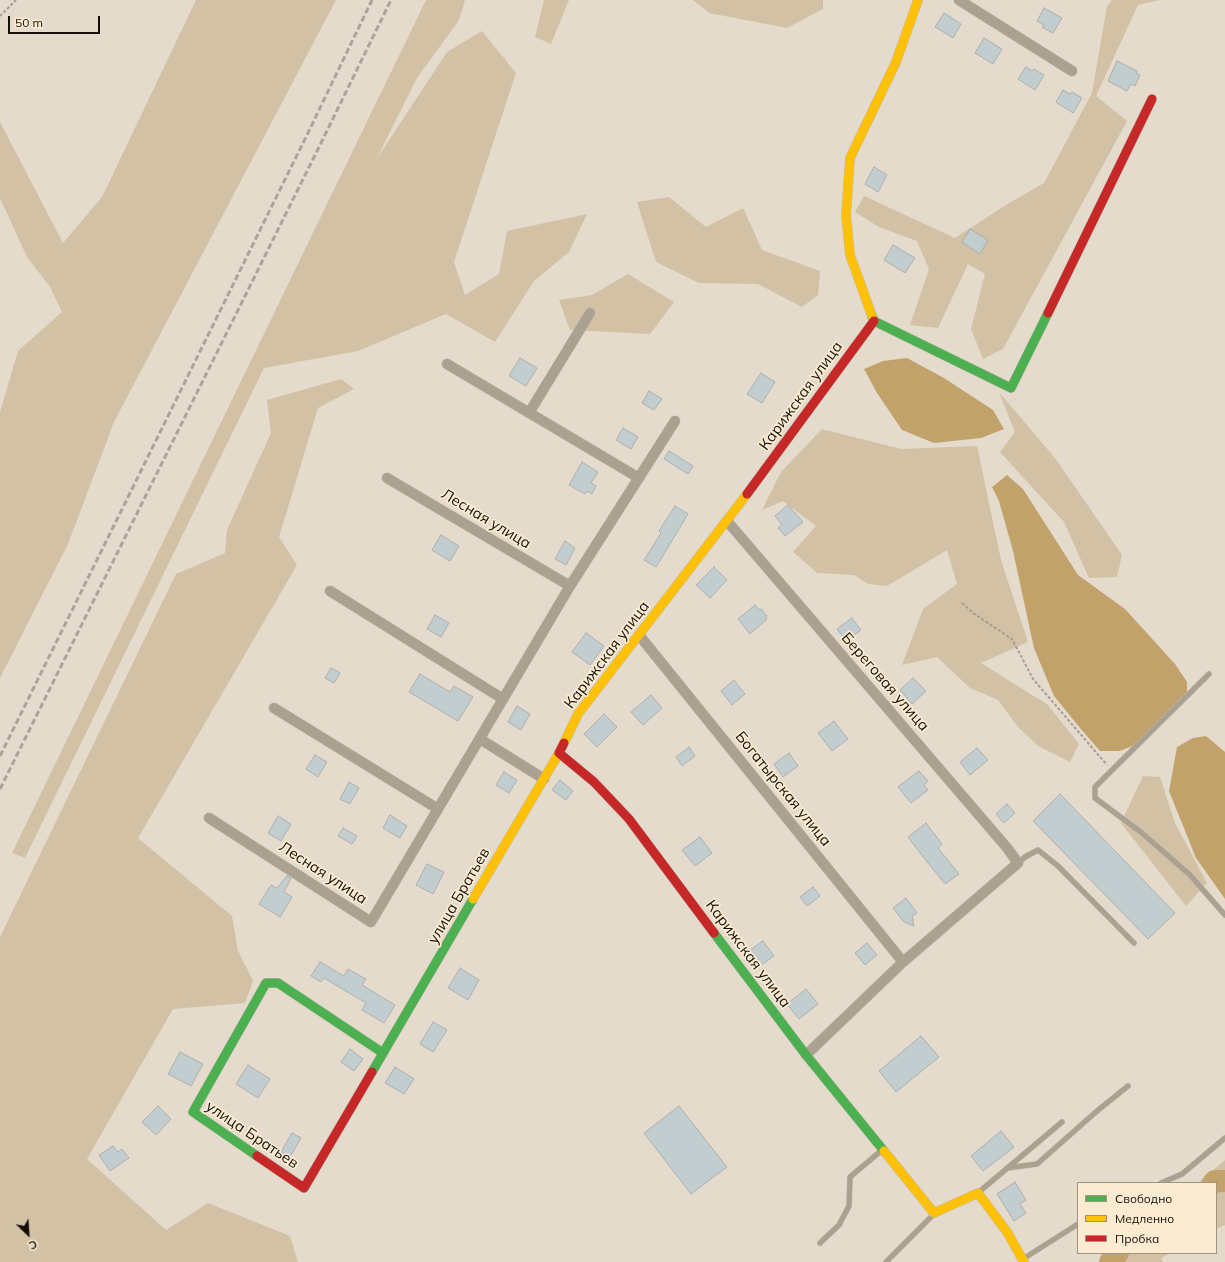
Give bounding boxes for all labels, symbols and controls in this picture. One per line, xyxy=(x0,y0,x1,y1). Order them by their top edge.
scale bar xyxy=(10,8,102,34)
text: 50 m xyxy=(15,15,43,30)
street label: Карижская улица xyxy=(756,338,846,454)
street label: Лесная улица xyxy=(438,485,534,553)
street label: Карижская улица xyxy=(561,598,653,712)
street label: Береговая улица xyxy=(837,629,933,735)
street label: Богатырская улица xyxy=(731,728,835,850)
street label: Лесная улица xyxy=(276,838,370,908)
street label: улица Братьев xyxy=(424,845,494,947)
street label: Карижская улица xyxy=(702,897,794,1011)
street label: улица Братьев xyxy=(202,1097,302,1173)
legend xyxy=(1077,1182,1217,1254)
text: Свободно xyxy=(1115,1191,1172,1206)
text: Медленно xyxy=(1115,1211,1174,1226)
north arrow xyxy=(8,1214,48,1254)
text: Пробка xyxy=(1115,1231,1159,1246)
text: С xyxy=(27,1237,39,1253)

